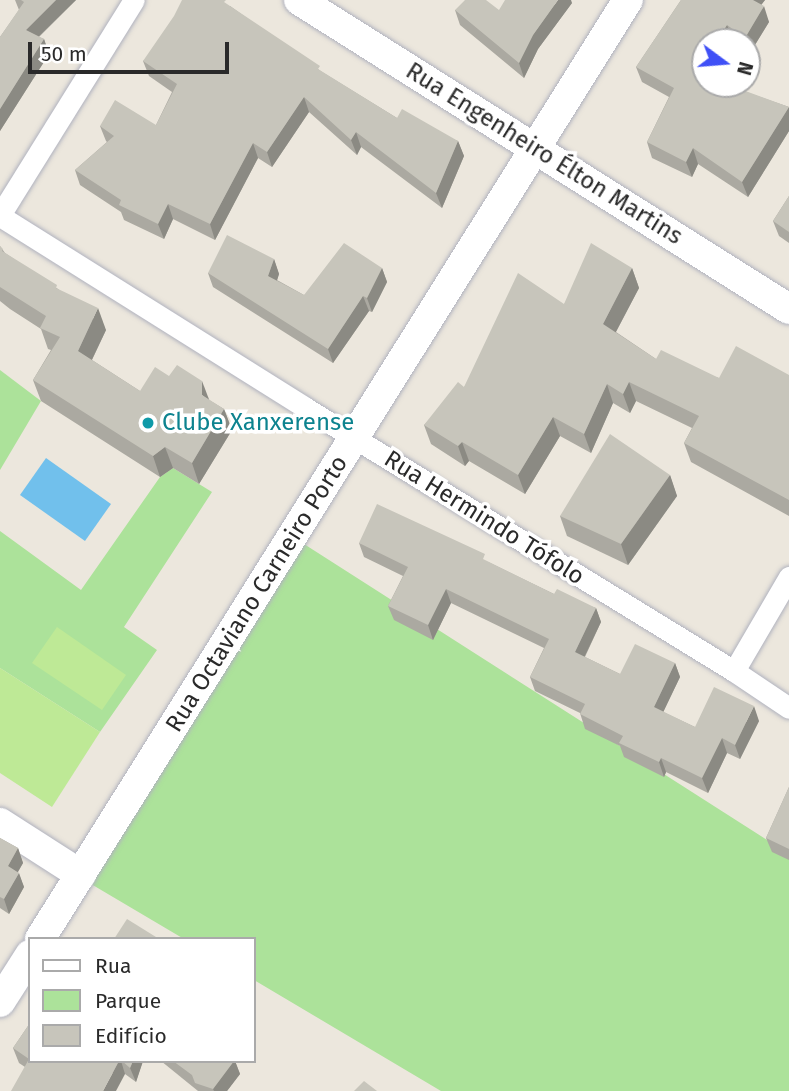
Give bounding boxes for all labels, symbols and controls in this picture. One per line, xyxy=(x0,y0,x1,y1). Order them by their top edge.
scale bar xyxy=(32,28,233,72)
north arrow xyxy=(691,28,761,98)
text: 50 m xyxy=(41,41,87,67)
street label: Rua Engenheiro Élton Martins xyxy=(400,57,688,251)
text: N xyxy=(732,59,758,78)
place label: Clube Xanxerense xyxy=(162,409,354,437)
marker: Clube Xanxerense xyxy=(140,415,156,431)
street label: Rua Hermindo Tófolo xyxy=(379,445,589,591)
street label: Rua Octaviano Carneiro Porto xyxy=(160,451,354,737)
legend xyxy=(28,937,256,1063)
text: Rua xyxy=(95,953,131,979)
text: Parque xyxy=(95,988,161,1014)
text: Edifício xyxy=(95,1023,167,1049)

